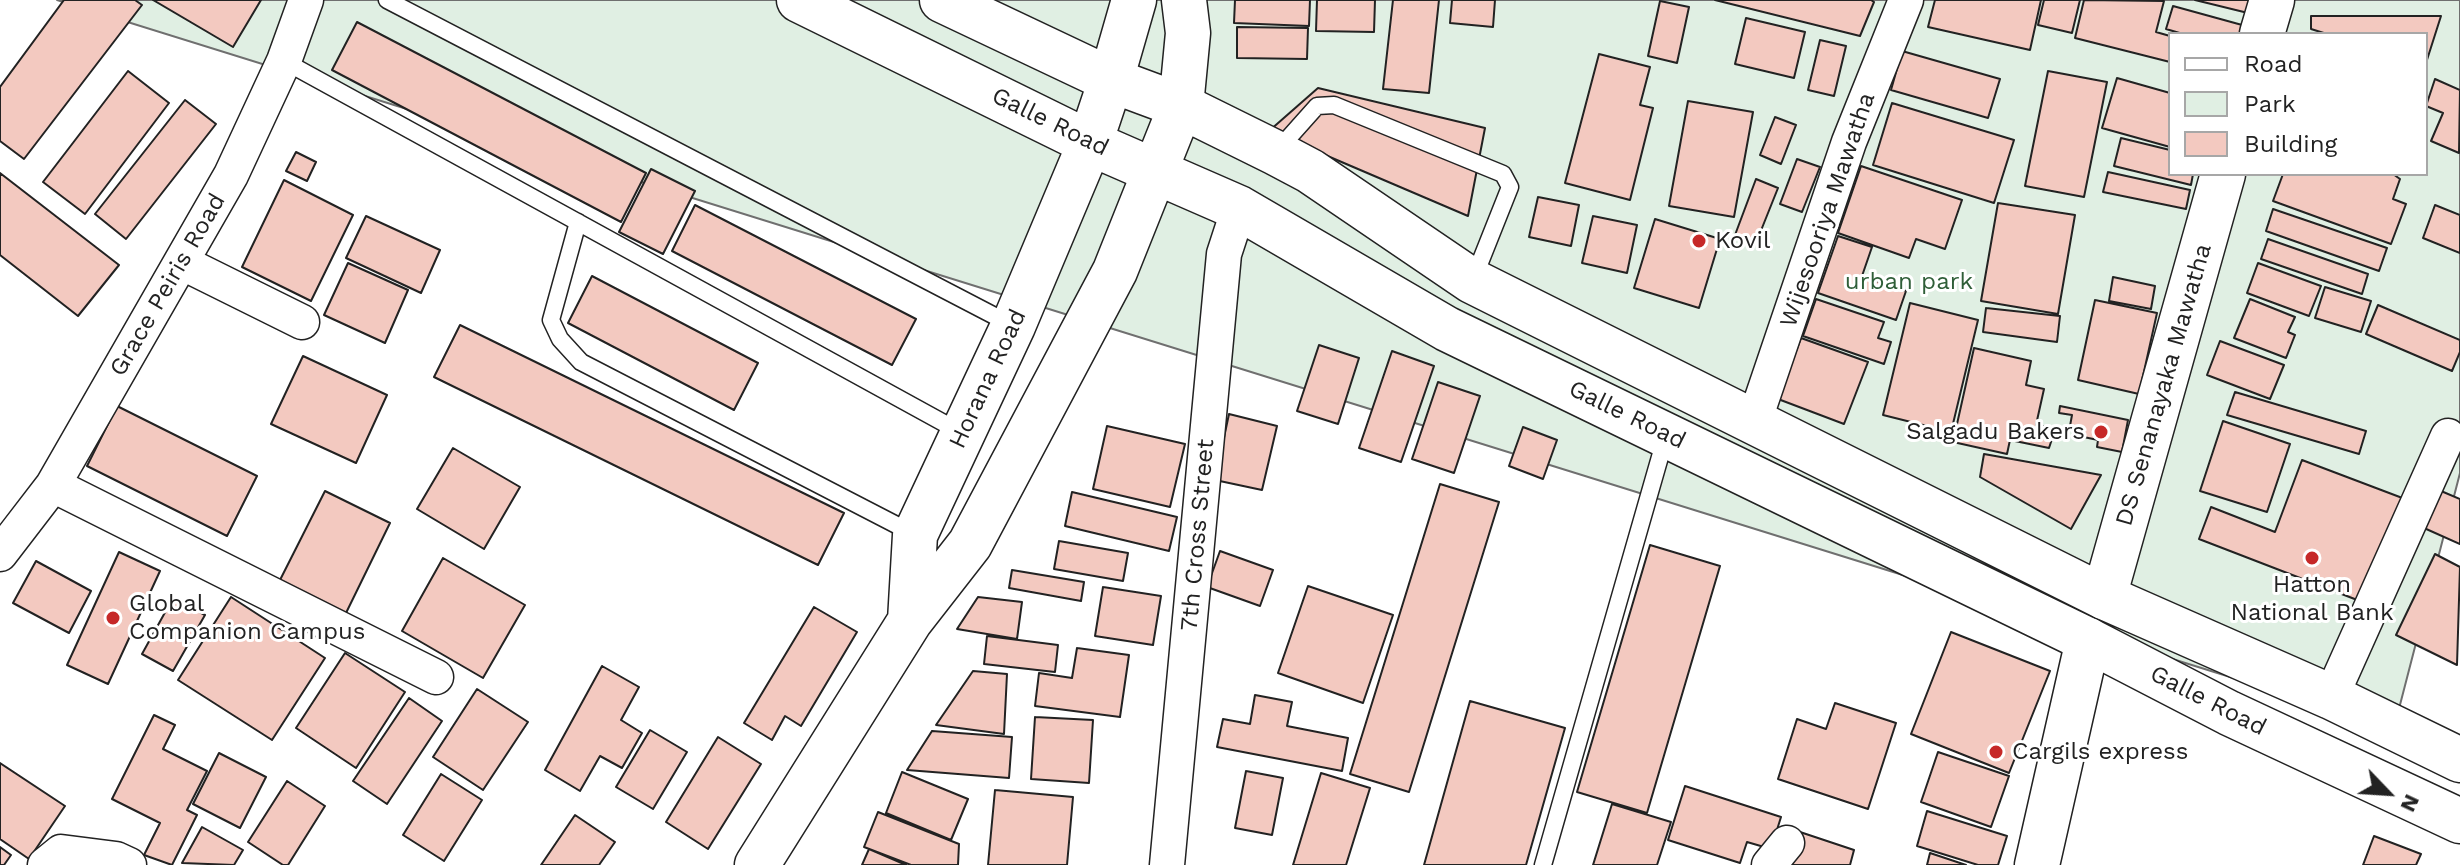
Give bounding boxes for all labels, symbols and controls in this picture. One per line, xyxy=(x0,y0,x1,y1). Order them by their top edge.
legend xyxy=(2168,32,2428,176)
text: Road xyxy=(2244,50,2303,78)
street label: Galle Road xyxy=(987,81,1113,163)
street label: Wijesooriya Mawatha xyxy=(1774,89,1882,331)
text: Park xyxy=(2244,90,2296,118)
text: Building xyxy=(2244,130,2337,158)
street label: Grace Peiris Road xyxy=(104,189,232,381)
place label: Kovil xyxy=(1715,227,1770,255)
marker: Kovil xyxy=(1690,232,1708,250)
street label: DS Senanayaka Mawatha xyxy=(2110,241,2218,529)
park label: urban park xyxy=(1845,268,1973,296)
street label: Horana Road xyxy=(943,305,1033,453)
street label: Galle Road xyxy=(1564,374,1690,456)
place label: Salgadu Bakers xyxy=(1906,418,2085,446)
marker: Salgadu Bakers xyxy=(2092,423,2110,441)
street label: 7th Cross Street xyxy=(1175,438,1221,632)
marker: Hatton National Bank xyxy=(2303,549,2321,567)
place label: Hatton National Bank xyxy=(2230,571,2394,627)
place label: Global Companion Campus xyxy=(129,590,365,646)
marker: Global Companion Campus xyxy=(104,609,122,627)
street label: Galle Road xyxy=(2145,660,2271,742)
place label: Cargils express xyxy=(2012,738,2188,766)
marker: Cargils express xyxy=(1987,743,2005,761)
north arrow xyxy=(2348,753,2428,833)
text: N xyxy=(2395,791,2425,816)

